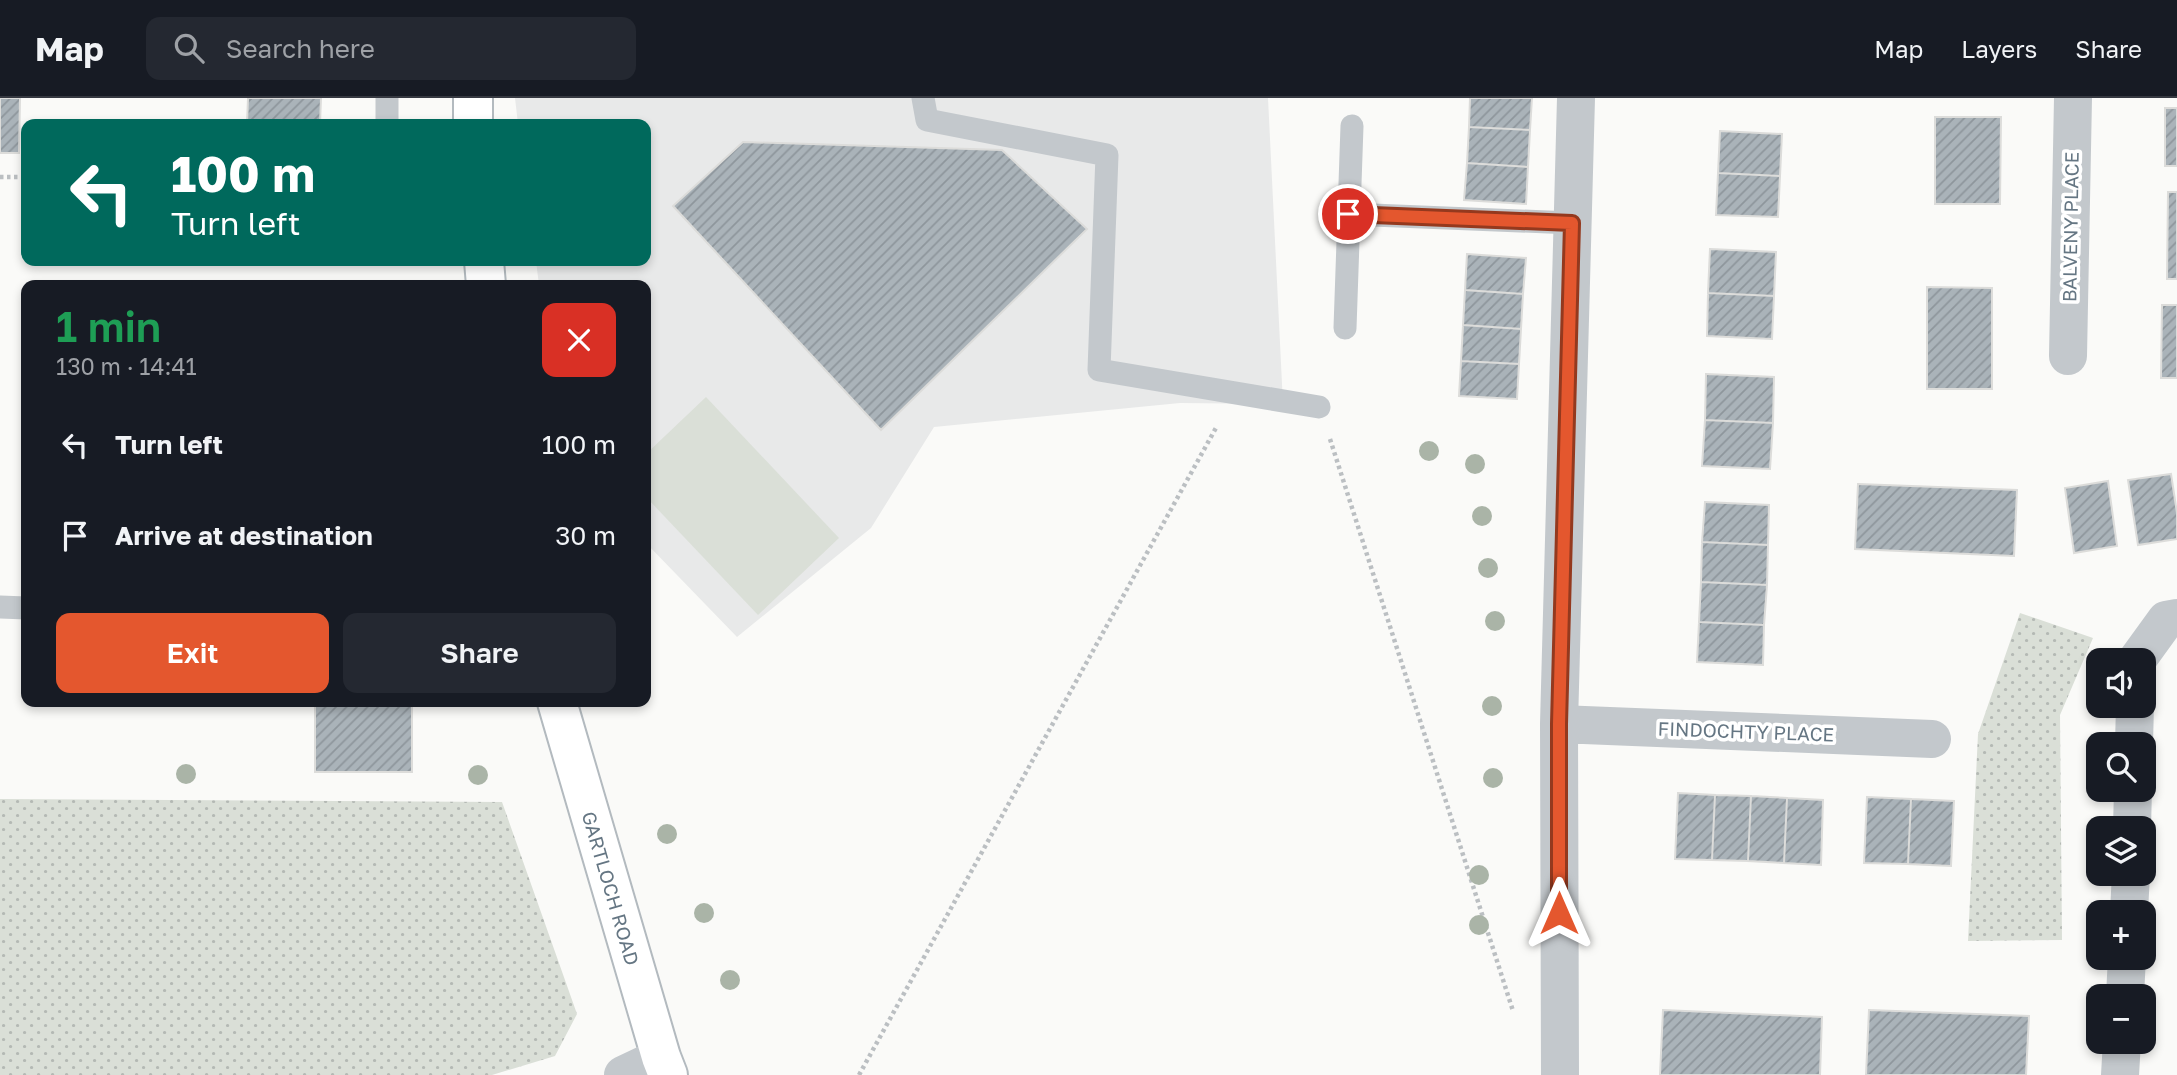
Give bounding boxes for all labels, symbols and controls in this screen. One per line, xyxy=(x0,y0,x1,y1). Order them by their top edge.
search box xyxy=(146,17,636,80)
text: Map xyxy=(35,29,104,68)
icon: search xyxy=(170,29,208,67)
text: Search here xyxy=(226,33,375,64)
text: Map xyxy=(1874,34,1923,63)
text: Layers xyxy=(1961,34,2037,63)
text: Share xyxy=(2075,34,2142,63)
text: 100 m xyxy=(171,144,315,203)
icon: left xyxy=(56,147,147,238)
street label: BALVENY PLACE xyxy=(2057,152,2083,302)
pin xyxy=(1318,184,1378,244)
icon: arrive xyxy=(1329,195,1367,233)
text: Turn left xyxy=(171,204,300,242)
text: 1 min xyxy=(56,301,161,351)
button: close xyxy=(542,303,616,377)
text: 130 m · 14:41 xyxy=(56,352,197,380)
icon: left xyxy=(56,426,94,464)
text: Turn left xyxy=(115,429,223,460)
text: 100 m xyxy=(542,429,616,460)
icon: arrive xyxy=(56,517,94,555)
text: Arrive at destination xyxy=(115,520,373,551)
text: 30 m xyxy=(555,520,616,551)
button: Exit xyxy=(56,613,329,693)
button: Share xyxy=(343,613,616,693)
map controls xyxy=(2086,648,2156,1054)
button: sound xyxy=(2086,648,2156,718)
street label: FINDOCHTY PLACE xyxy=(1657,716,1835,746)
button: search xyxy=(2086,732,2156,802)
street label: GARTLOCH ROAD xyxy=(578,809,645,968)
button: layers xyxy=(2086,816,2156,886)
position arrow xyxy=(1522,876,1596,950)
button: + xyxy=(2086,900,2156,970)
button: − xyxy=(2086,984,2156,1054)

